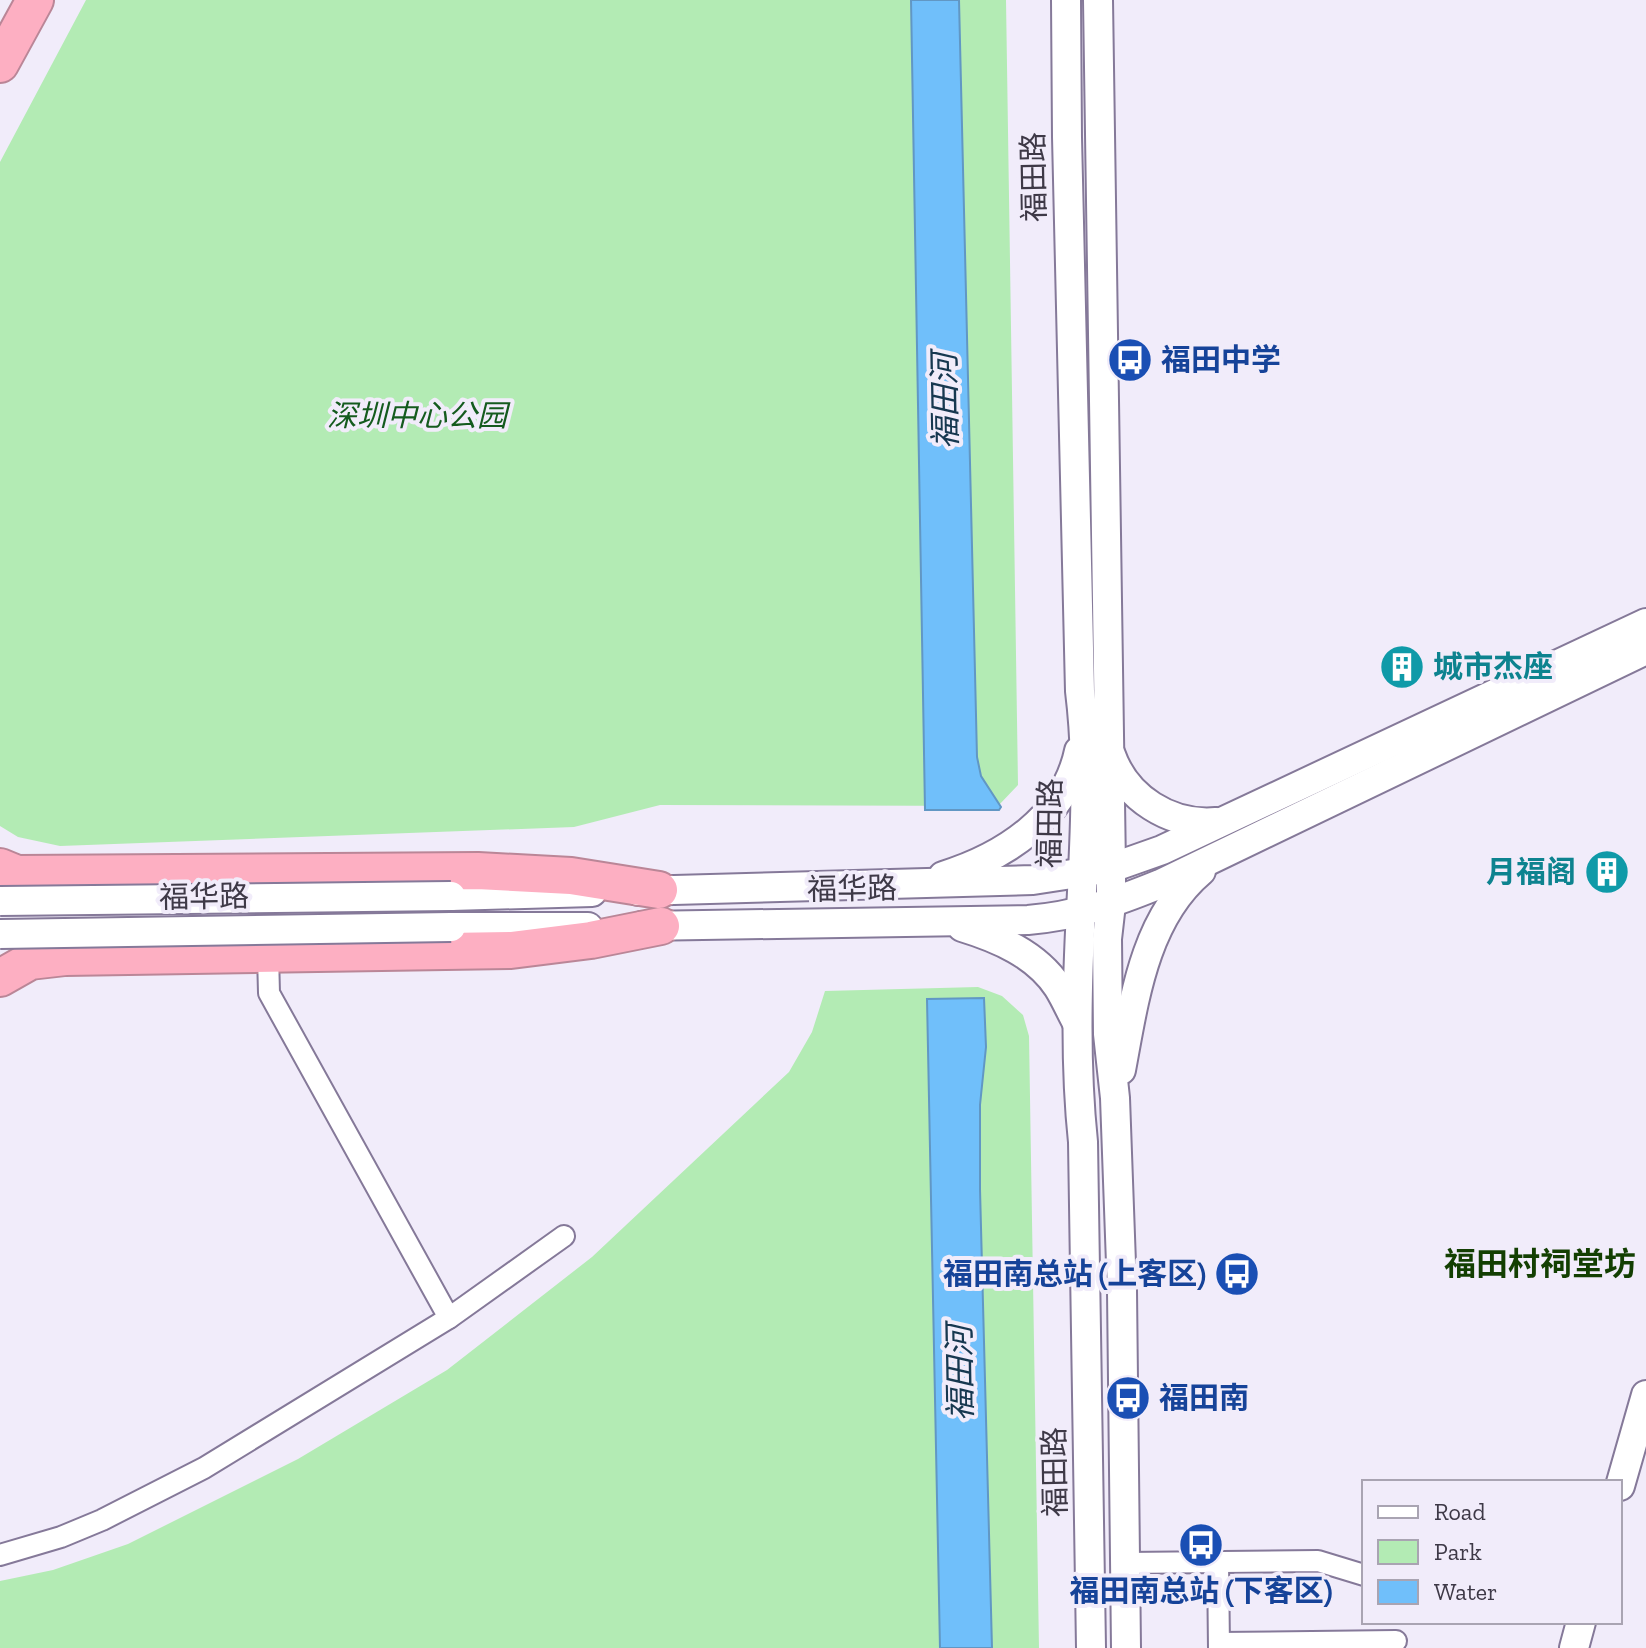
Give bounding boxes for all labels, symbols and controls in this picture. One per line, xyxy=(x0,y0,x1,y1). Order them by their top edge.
street label: 福田路 xyxy=(1015,132,1053,222)
bus stop icon: 福田中学 xyxy=(1106,336,1154,384)
place label: 福田中学 xyxy=(1161,342,1281,378)
water label: 福田河 xyxy=(925,347,965,449)
park label: 深圳中心公园 xyxy=(327,398,511,434)
building icon: 城市杰座 xyxy=(1378,643,1426,691)
place label: 城市杰座 xyxy=(1433,649,1553,685)
street label: 福田路 xyxy=(1031,778,1069,868)
building icon: 月福阁 xyxy=(1583,848,1631,896)
place label: 月福阁 xyxy=(1486,854,1576,890)
street label: 福华路 xyxy=(807,870,897,908)
street label: 福华路 xyxy=(159,878,249,916)
district label: 福田村祠堂坊 xyxy=(1444,1245,1636,1283)
bus stop icon: 福田南总站 (上客区) xyxy=(1213,1250,1261,1298)
place label: 福田南总站 (上客区) xyxy=(943,1256,1206,1292)
water label: 福田河 xyxy=(940,1319,980,1421)
bus stop icon: 福田南 xyxy=(1104,1374,1152,1422)
place label: 福田南 xyxy=(1159,1380,1249,1416)
street label: 福田路 xyxy=(1036,1427,1074,1517)
legend xyxy=(1362,1480,1622,1624)
text: Road xyxy=(1434,1497,1486,1526)
bus stop icon: 福田南总站 (下客区) xyxy=(1177,1521,1225,1569)
text: Park xyxy=(1434,1537,1482,1566)
place label: 福田南总站 (下客区) xyxy=(1070,1573,1332,1609)
text: Water xyxy=(1434,1577,1497,1606)

